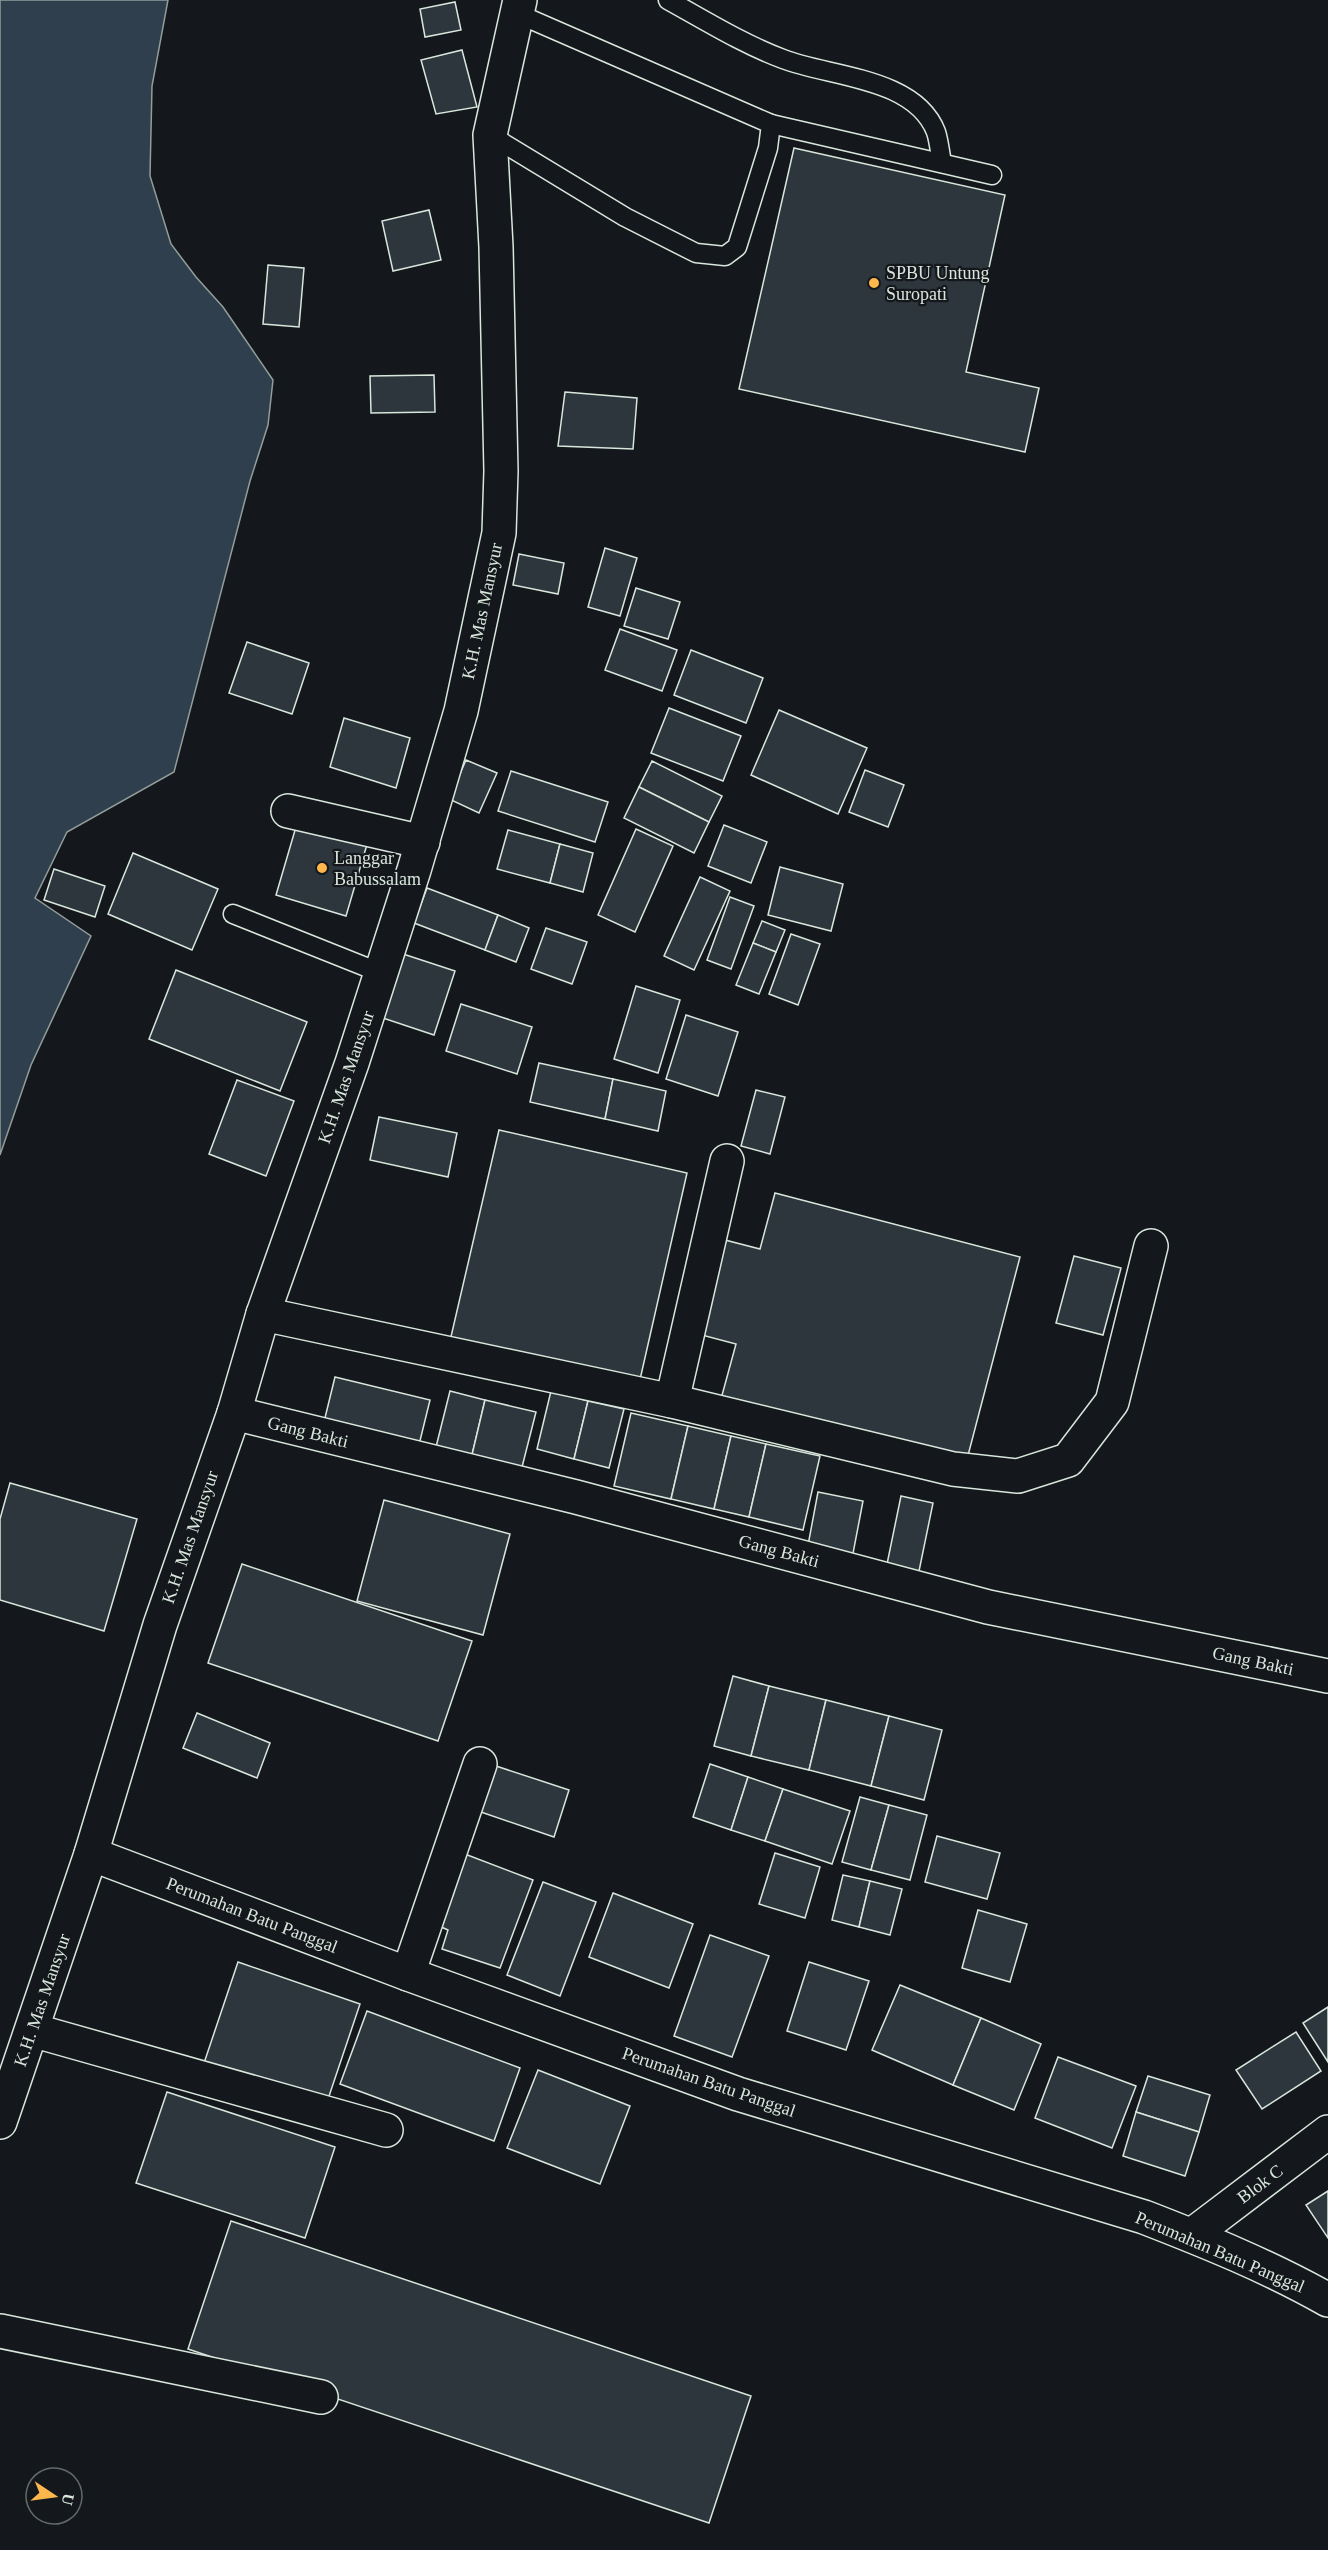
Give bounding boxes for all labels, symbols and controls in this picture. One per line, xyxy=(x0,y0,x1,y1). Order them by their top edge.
place label: SPBU Untung Suropati xyxy=(886,263,990,304)
marker: SPBU Untung Suropati xyxy=(867,276,881,290)
street label: K.H. Mas Mansyur xyxy=(458,541,506,681)
place label: Langgar Babussalam xyxy=(334,848,421,889)
marker: Langgar Babussalam xyxy=(315,861,329,875)
street label: K.H. Mas Mansyur xyxy=(314,1008,378,1146)
street label: Gang Bakti xyxy=(266,1412,350,1452)
street label: K.H. Mas Mansyur xyxy=(158,1468,222,1606)
street label: Gang Bakti xyxy=(737,1531,821,1571)
street label: Gang Bakti xyxy=(1211,1643,1295,1679)
street label: Perumahan Batu Panggal xyxy=(163,1873,341,1957)
street label: K.H. Mas Mansyur xyxy=(10,1931,74,2069)
street label: Perumahan Batu Panggal xyxy=(620,2043,798,2121)
street label: Blok C xyxy=(1233,2161,1287,2207)
street label: Perumahan Batu Panggal xyxy=(1132,2207,1308,2297)
north arrow xyxy=(24,2466,84,2526)
text: U xyxy=(58,2492,78,2507)

